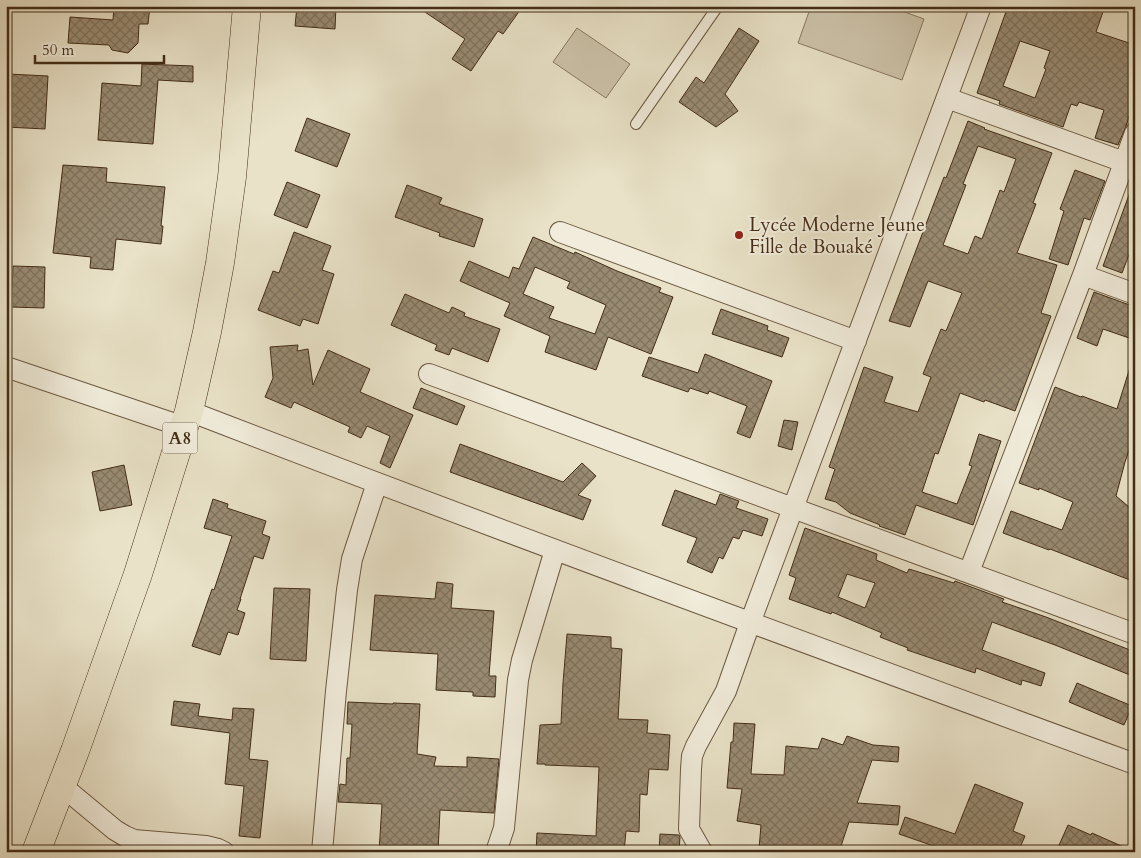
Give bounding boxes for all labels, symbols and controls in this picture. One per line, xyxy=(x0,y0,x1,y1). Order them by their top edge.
scale bar xyxy=(35,32,164,64)
text: 50 m xyxy=(42,40,74,60)
place label: Lycée Moderne Jeune Fille de Bouaké xyxy=(749,212,925,260)
marker: Lycée Moderne Jeune Fille de Bouaké xyxy=(733,229,745,241)
road number: A8 xyxy=(162,422,198,453)

